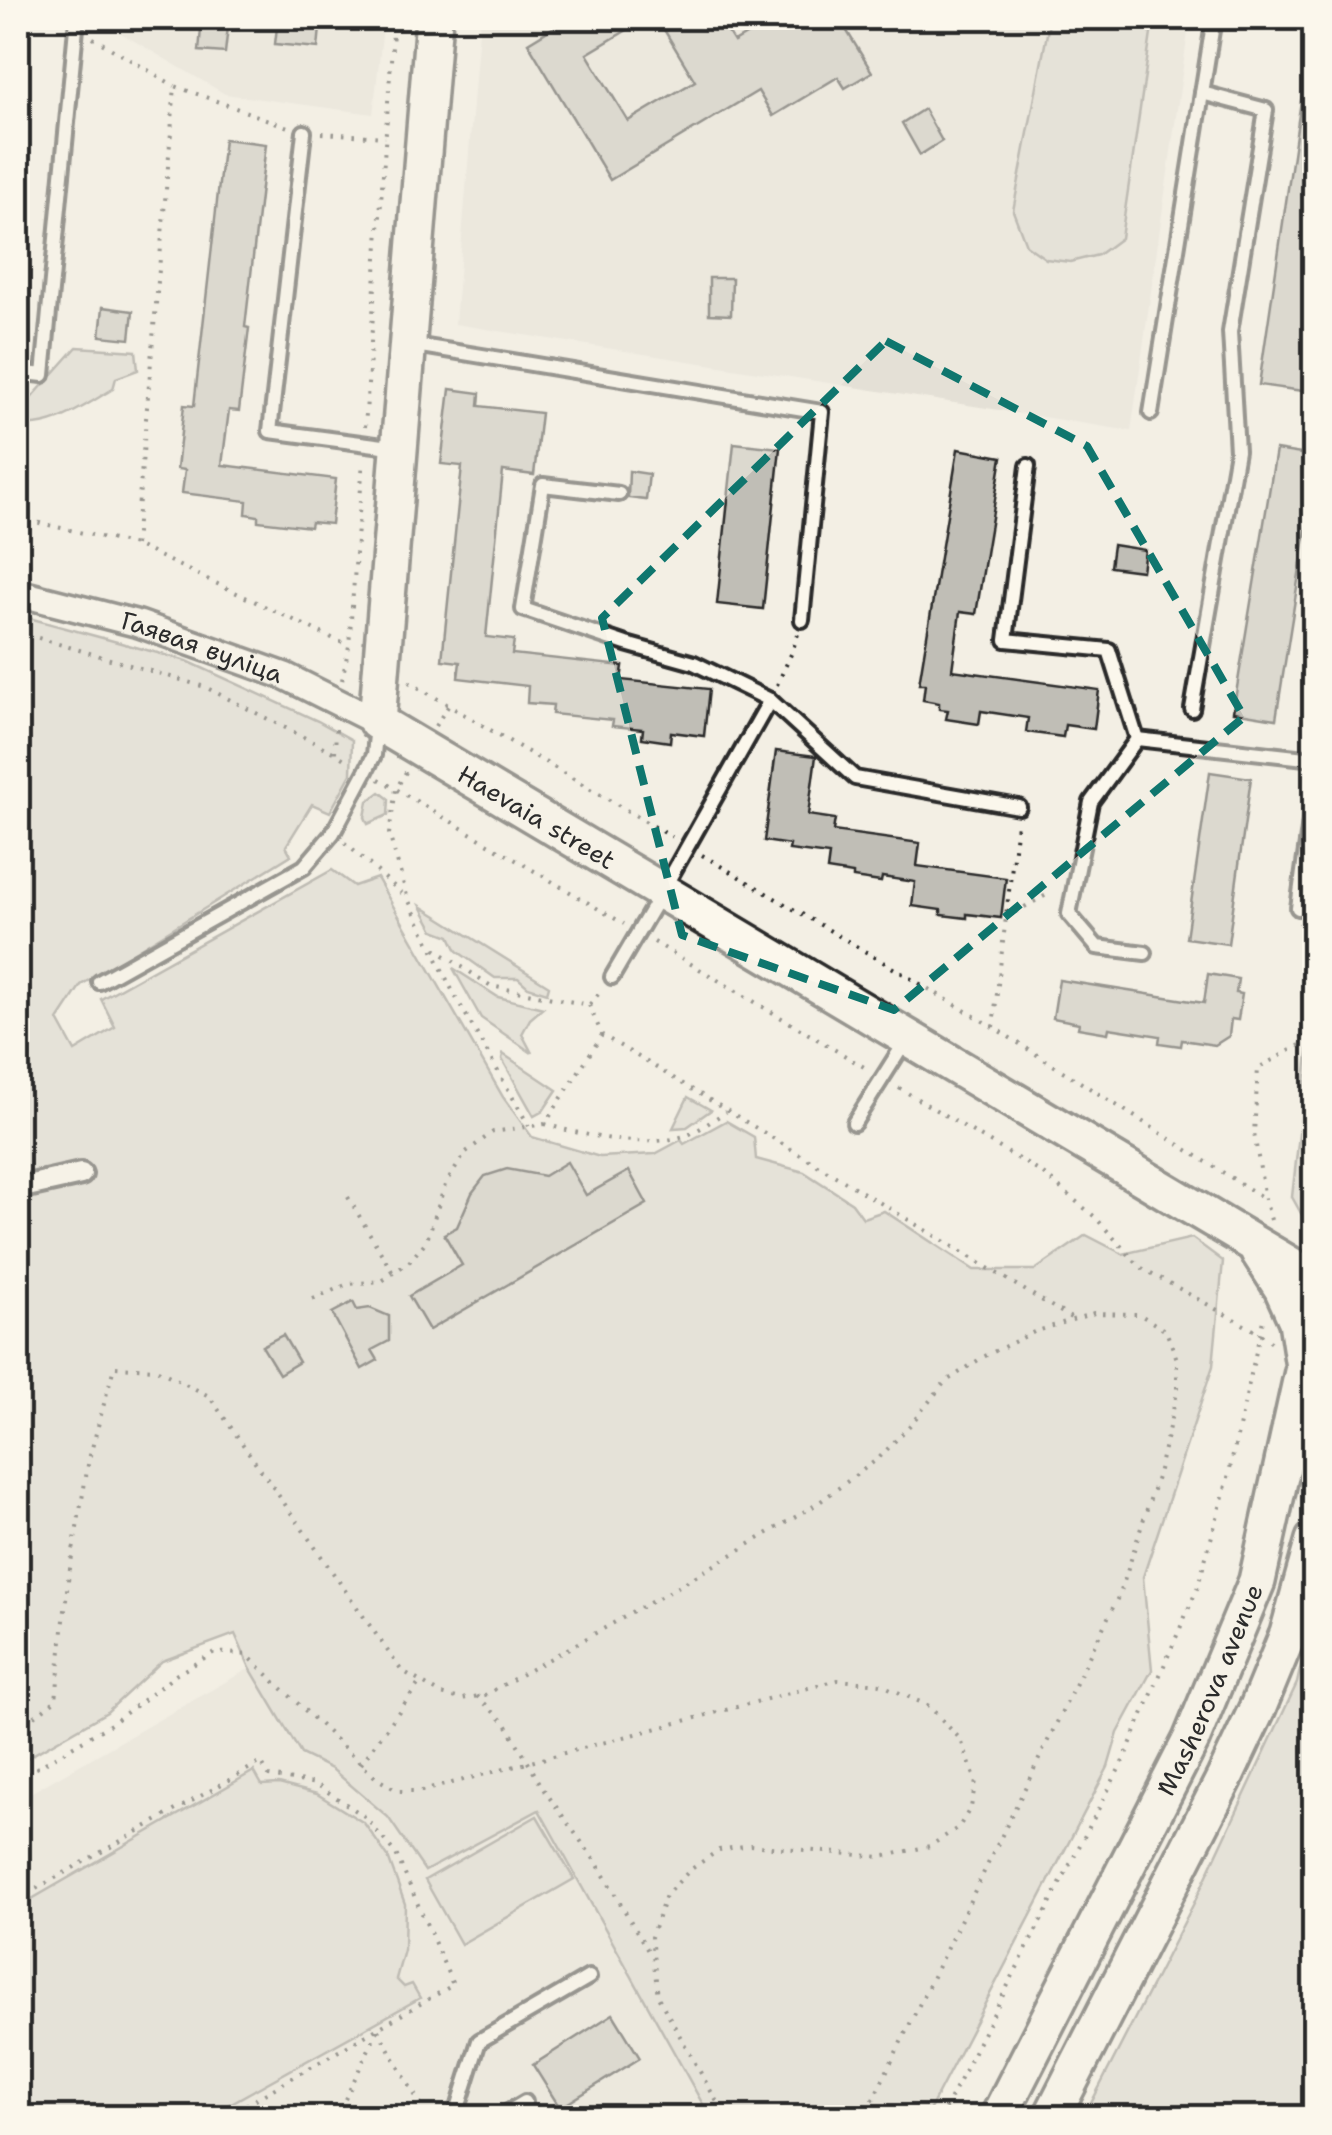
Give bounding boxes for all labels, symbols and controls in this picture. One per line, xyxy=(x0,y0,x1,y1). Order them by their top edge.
street label: Гаявая вуліца xyxy=(118,603,288,691)
street label: Haevaia street xyxy=(451,757,622,877)
street label: Masherova avenue xyxy=(1148,1579,1271,1801)

